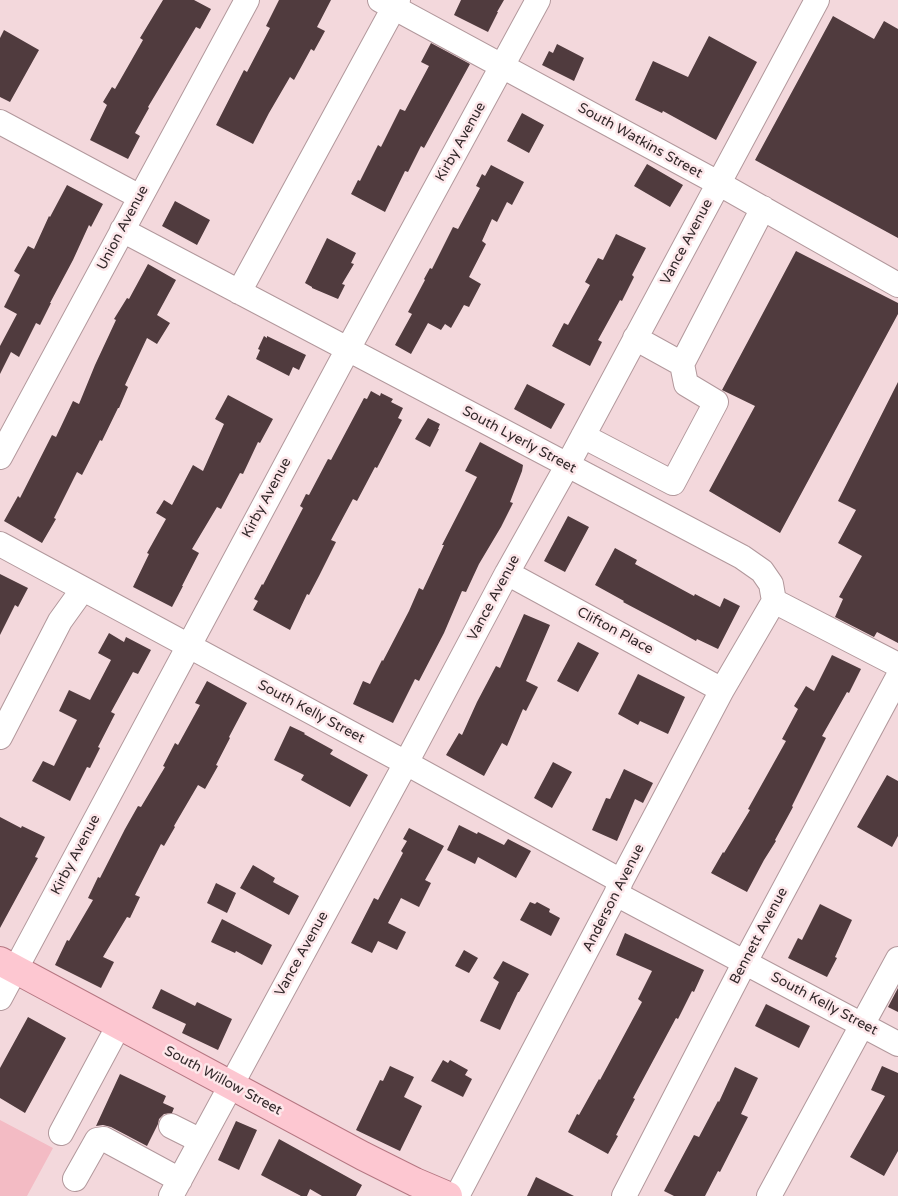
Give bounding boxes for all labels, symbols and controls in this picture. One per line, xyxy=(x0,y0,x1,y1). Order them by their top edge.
street label: Kirby Avenue xyxy=(432,99,490,185)
street label: South Watkins Street xyxy=(575,100,705,182)
street label: Union Avenue xyxy=(94,183,152,273)
street label: Vance Avenue xyxy=(657,196,717,288)
street label: South Lyerly Street xyxy=(459,403,579,477)
street label: Kirby Avenue xyxy=(239,455,295,541)
street label: Vance Avenue xyxy=(464,552,524,644)
street label: Clifton Place xyxy=(574,604,656,658)
street label: South Kelly Street xyxy=(255,677,367,747)
street label: Kirby Avenue xyxy=(48,812,104,898)
street label: Anderson Avenue xyxy=(580,841,648,955)
street label: Bennett Avenue xyxy=(726,885,792,987)
street label: Vance Avenue xyxy=(272,909,332,999)
street label: South Kelly Street xyxy=(768,969,880,1039)
street label: South Willow Street xyxy=(161,1043,285,1119)

